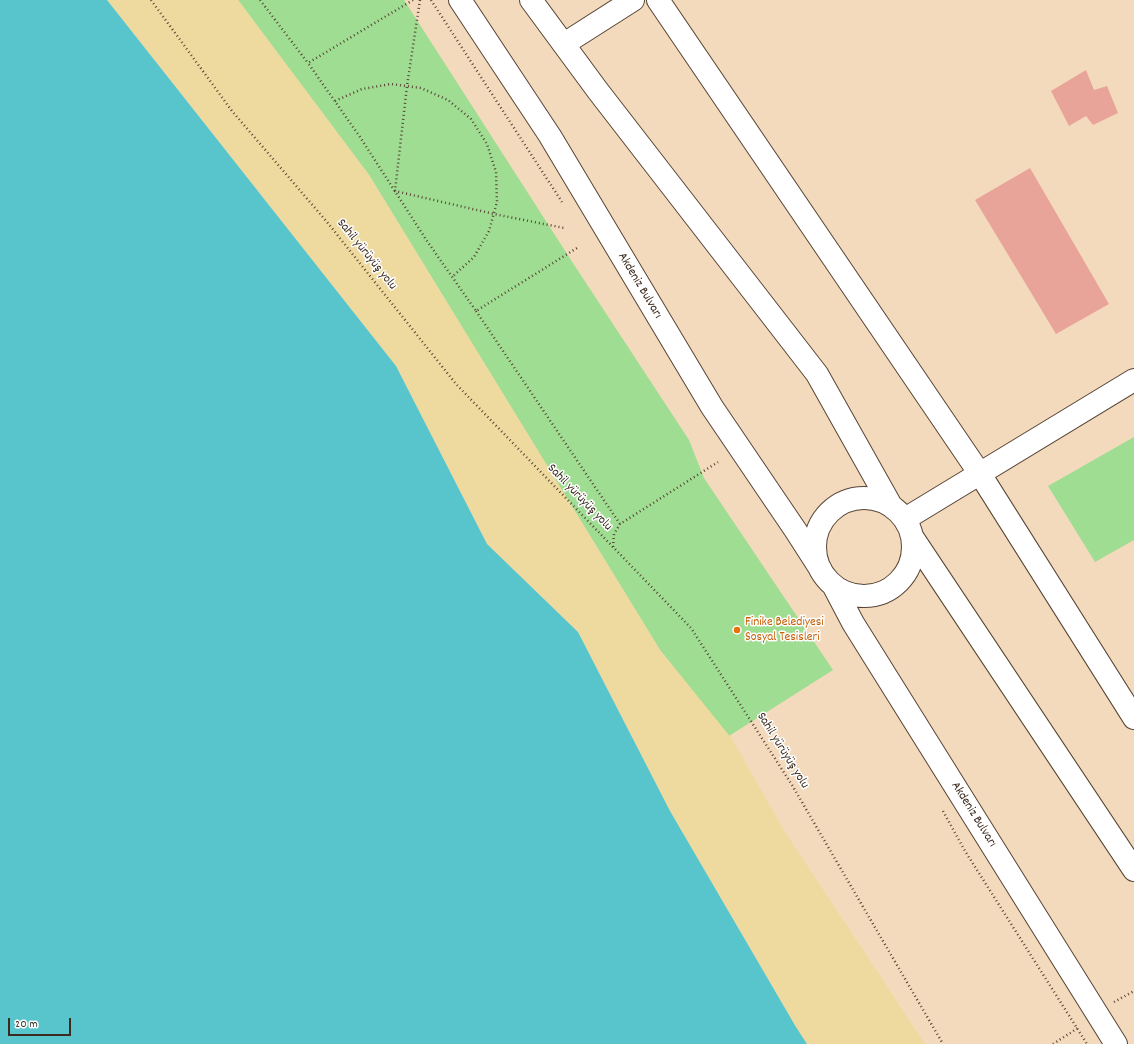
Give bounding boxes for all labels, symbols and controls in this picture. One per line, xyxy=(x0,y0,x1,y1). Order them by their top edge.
street label: Sahil yürüyüş yolu xyxy=(333,216,399,294)
street label: Akdeniz Bulvarı xyxy=(613,250,665,322)
street label: Sahil yürüyüş yolu xyxy=(543,461,615,535)
place label: Finike Belediyesi Sosyal Tesisleri xyxy=(745,615,824,646)
marker: Finike Belediyesi Sosyal Tesisleri xyxy=(732,625,742,635)
street label: Sahil yürüyüş yolu xyxy=(752,710,812,792)
street label: Akdeniz Bulvarı xyxy=(947,779,999,851)
scale bar xyxy=(10,1010,73,1036)
text: 20 m xyxy=(15,1016,38,1033)

